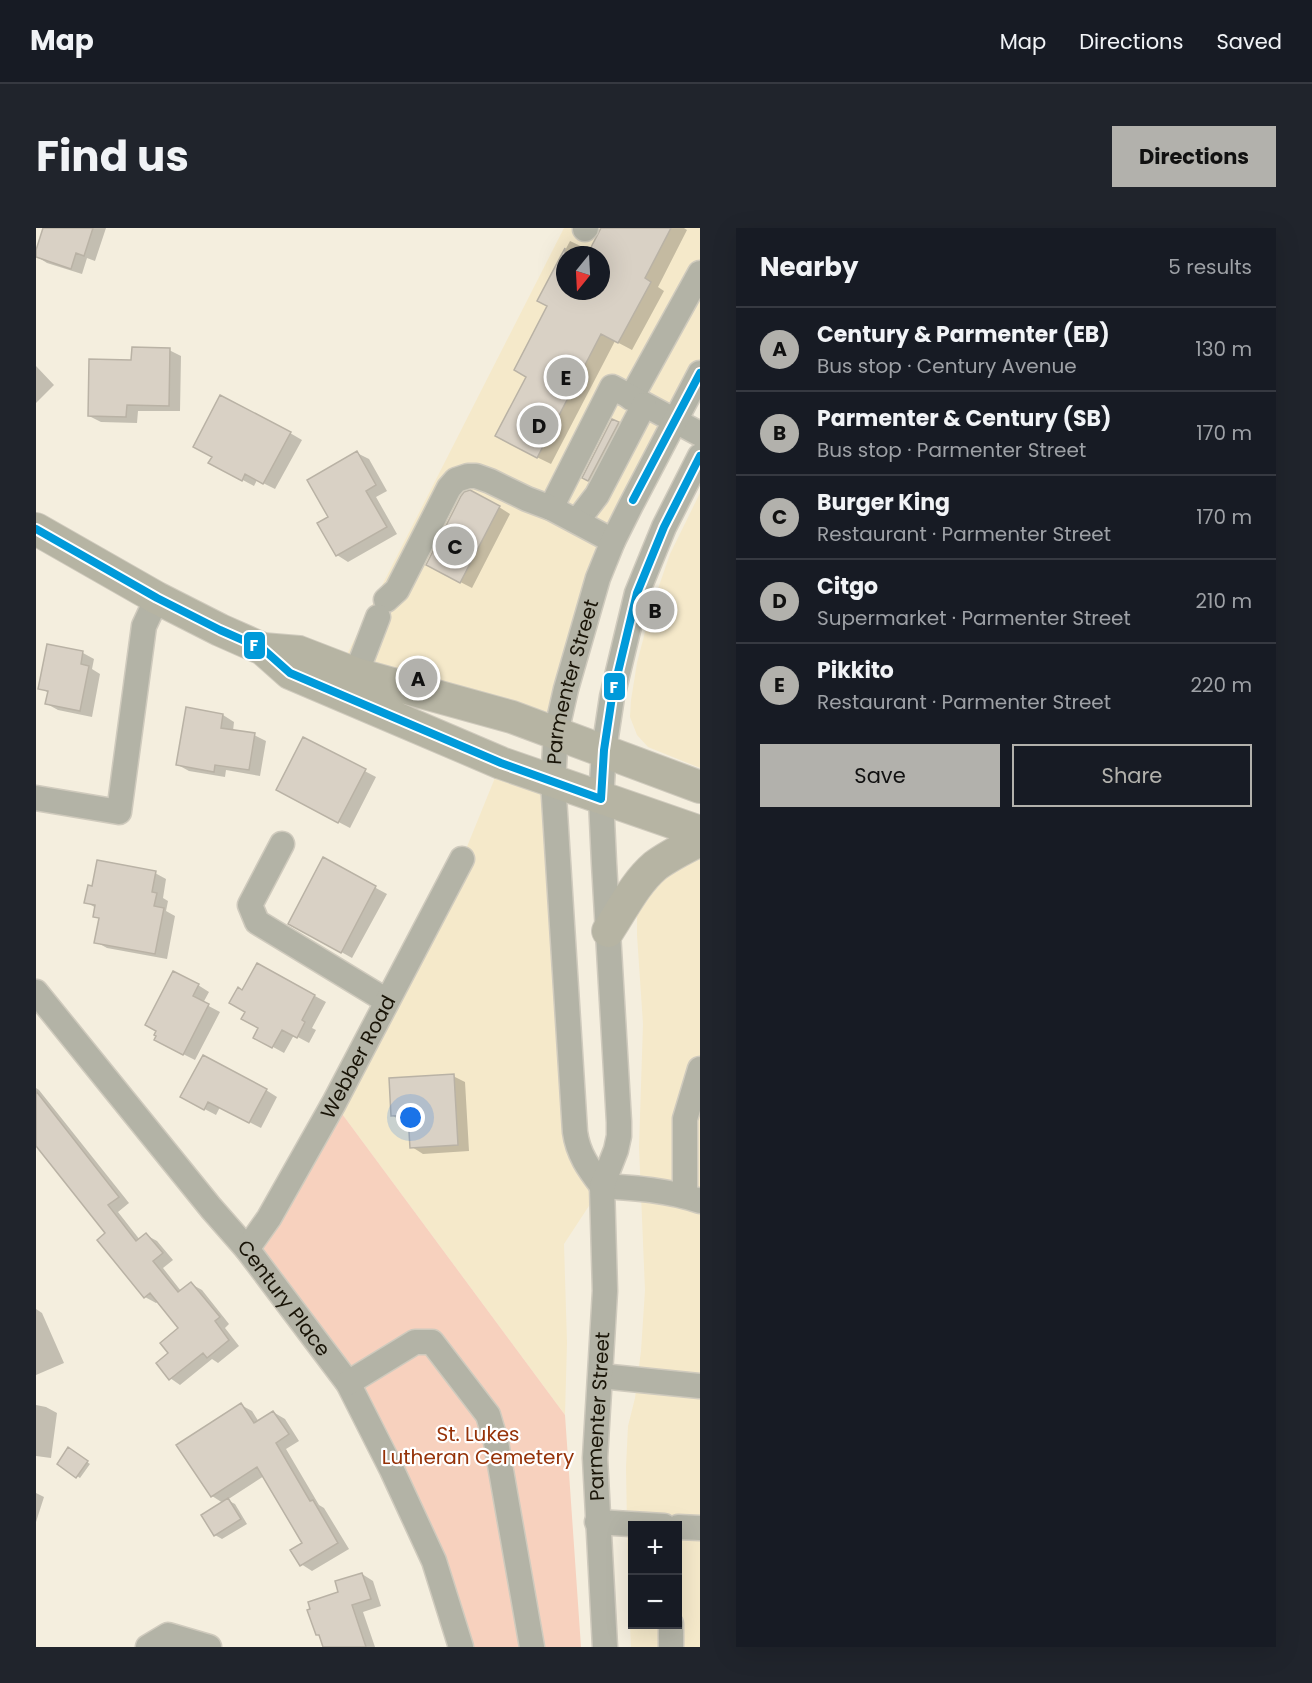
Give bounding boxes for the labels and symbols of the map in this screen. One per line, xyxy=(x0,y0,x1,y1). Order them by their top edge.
north arrow xyxy=(556,246,610,300)
pin: E xyxy=(546,354,586,400)
pin: D xyxy=(520,402,558,448)
pin: C xyxy=(436,524,474,568)
pin: B xyxy=(636,588,674,632)
street label: Parmenter Street xyxy=(540,596,605,765)
line badge: F xyxy=(243,631,266,660)
text: F xyxy=(250,634,259,657)
pin: A xyxy=(398,656,437,700)
line badge: F xyxy=(603,672,626,701)
text: F xyxy=(610,676,619,699)
street label: Webber Road xyxy=(314,990,402,1124)
your location xyxy=(396,1103,425,1132)
street label: Century Place xyxy=(231,1234,337,1362)
street label: Parmenter Street xyxy=(580,1331,617,1502)
park label: St. Lukes Lutheran Cemetery xyxy=(382,1420,574,1471)

